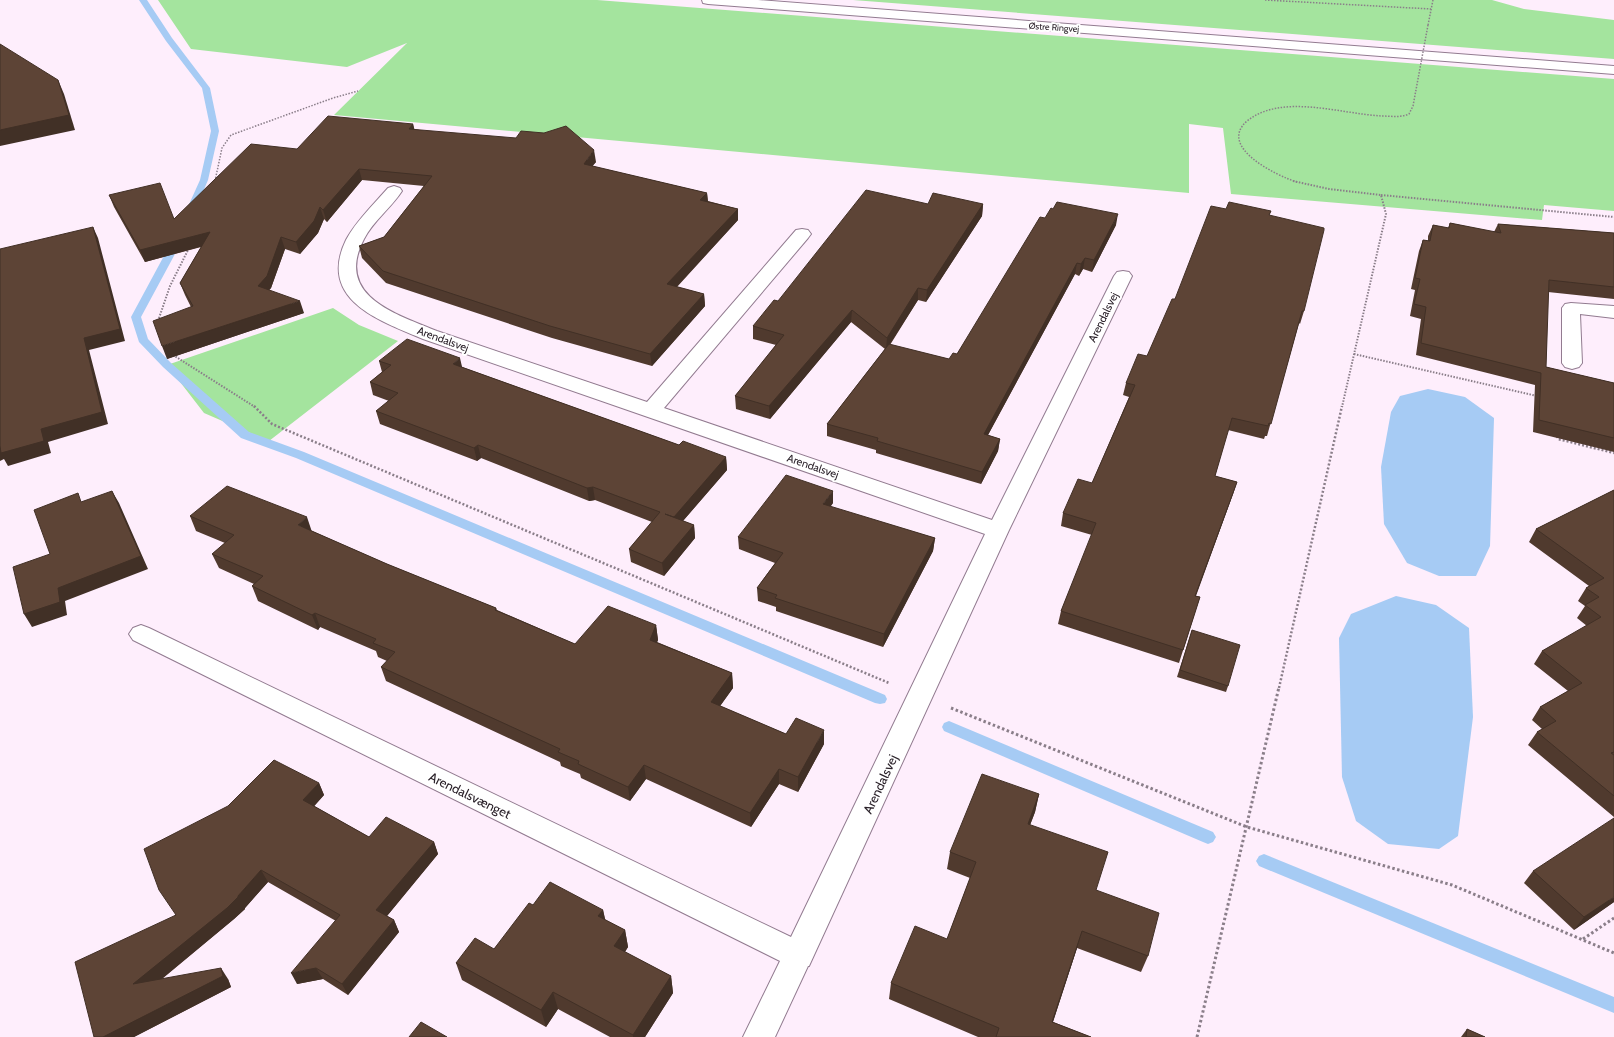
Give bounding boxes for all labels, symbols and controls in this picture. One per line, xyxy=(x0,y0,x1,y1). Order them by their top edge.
street label: Østre Ringvej xyxy=(1028,20,1080,35)
street label: Arendalsvej xyxy=(1085,290,1121,344)
street label: Arendalsvej xyxy=(415,323,471,355)
street label: Arendalsvej xyxy=(785,451,841,481)
street label: Arendalsvej xyxy=(859,752,902,817)
street label: Arendalsvænget xyxy=(426,768,514,822)

